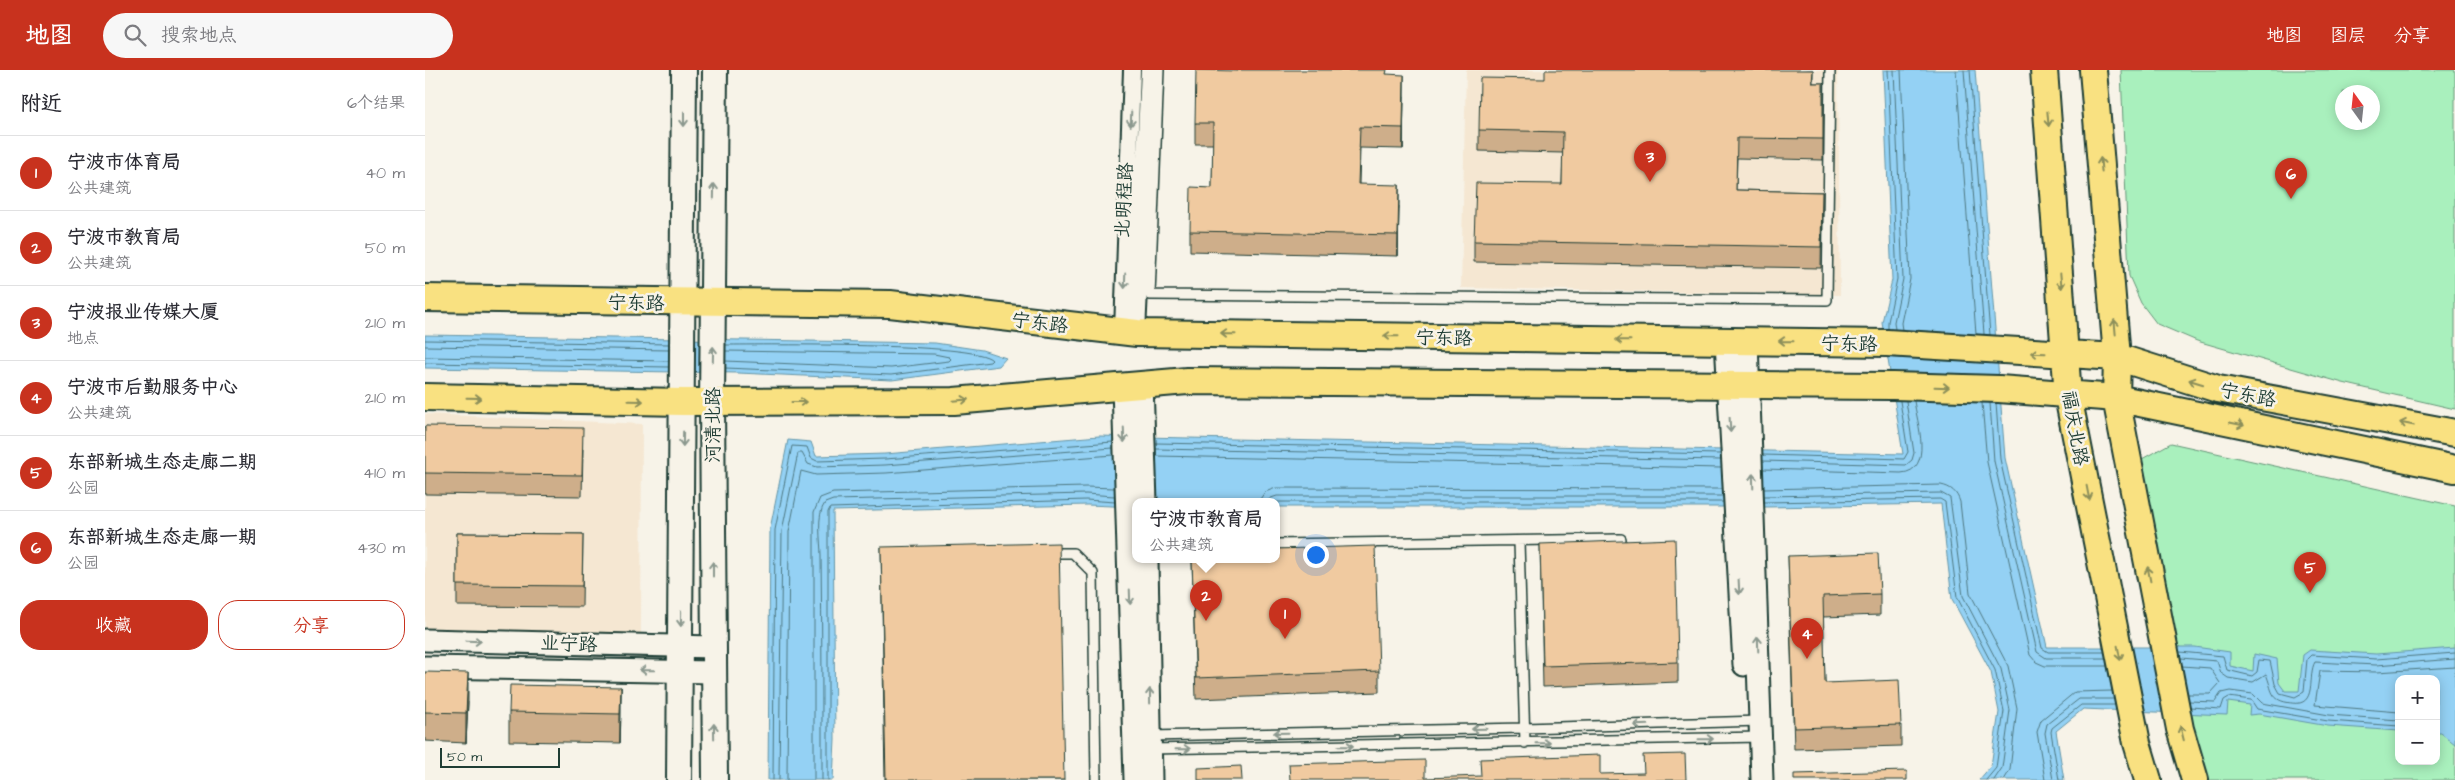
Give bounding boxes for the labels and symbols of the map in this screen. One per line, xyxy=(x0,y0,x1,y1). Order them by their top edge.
north arrow xyxy=(2335,85,2380,130)
one-way arrow xyxy=(679,110,689,126)
one-way arrow xyxy=(1126,110,1135,126)
one-way arrow xyxy=(2043,110,2053,126)
pin: 3 xyxy=(1634,141,1666,182)
one-way arrow xyxy=(2096,157,2106,173)
pin: 6 xyxy=(2275,158,2307,199)
street label: 北明程路 xyxy=(1109,161,1140,239)
one-way arrow xyxy=(709,184,719,200)
one-way arrow xyxy=(2056,272,2066,288)
one-way arrow xyxy=(1120,273,1129,289)
street label: 宁东路 xyxy=(607,290,665,317)
street label: 宁东路 xyxy=(1010,307,1070,340)
one-way arrow xyxy=(2110,319,2120,335)
street label: 宁东路 xyxy=(1415,325,1473,352)
one-way arrow xyxy=(1221,329,1237,339)
one-way arrow xyxy=(1383,331,1400,341)
street label: 宁东路 xyxy=(1820,331,1878,358)
one-way arrow xyxy=(1616,335,1632,344)
one-way arrow xyxy=(1778,336,1794,346)
one-way arrow xyxy=(708,346,718,362)
one-way arrow xyxy=(2030,348,2046,357)
one-way arrow xyxy=(2189,376,2205,386)
street label: 宁东路 xyxy=(2217,377,2278,414)
one-way arrow xyxy=(1933,383,1949,392)
street label: 河清北路 xyxy=(700,387,727,463)
street label: 福庆北路 xyxy=(2055,388,2094,468)
one-way arrow xyxy=(465,393,481,403)
one-way arrow xyxy=(953,395,969,405)
one-way arrow xyxy=(628,397,644,406)
one-way arrow xyxy=(790,397,806,407)
one-way arrow xyxy=(1725,417,1734,433)
one-way arrow xyxy=(2229,419,2245,429)
one-way arrow xyxy=(2399,419,2415,428)
one-way arrow xyxy=(1120,427,1129,443)
one-way arrow xyxy=(678,430,688,446)
one-way arrow xyxy=(1748,474,1757,490)
one-way arrow xyxy=(2083,485,2093,501)
your location xyxy=(1303,542,1329,568)
pin: 5 xyxy=(2294,552,2326,593)
one-way arrow xyxy=(708,561,718,578)
one-way arrow xyxy=(2144,566,2154,582)
one-way arrow xyxy=(1735,579,1744,595)
pin: 2 xyxy=(1190,580,1222,621)
one-way arrow xyxy=(1125,589,1134,605)
pin: 1 xyxy=(1269,598,1301,639)
one-way arrow xyxy=(676,610,686,626)
pin: 4 xyxy=(1791,618,1823,659)
street label: 业宁路 xyxy=(540,630,598,659)
one-way arrow xyxy=(465,636,481,646)
one-way arrow xyxy=(1753,636,1762,652)
one-way arrow xyxy=(2115,644,2125,660)
one-way arrow xyxy=(639,665,655,675)
one-way arrow xyxy=(1145,689,1155,705)
one-way arrow xyxy=(1634,720,1650,730)
one-way arrow xyxy=(709,724,719,740)
one-way arrow xyxy=(1471,725,1487,734)
one-way arrow xyxy=(2176,725,2186,741)
one-way arrow xyxy=(1274,728,1290,738)
one-way arrow xyxy=(1697,734,1713,744)
one-way arrow xyxy=(1535,738,1551,747)
one-way arrow xyxy=(1337,741,1353,751)
one-way arrow xyxy=(1174,744,1191,754)
scale bar xyxy=(440,745,560,768)

